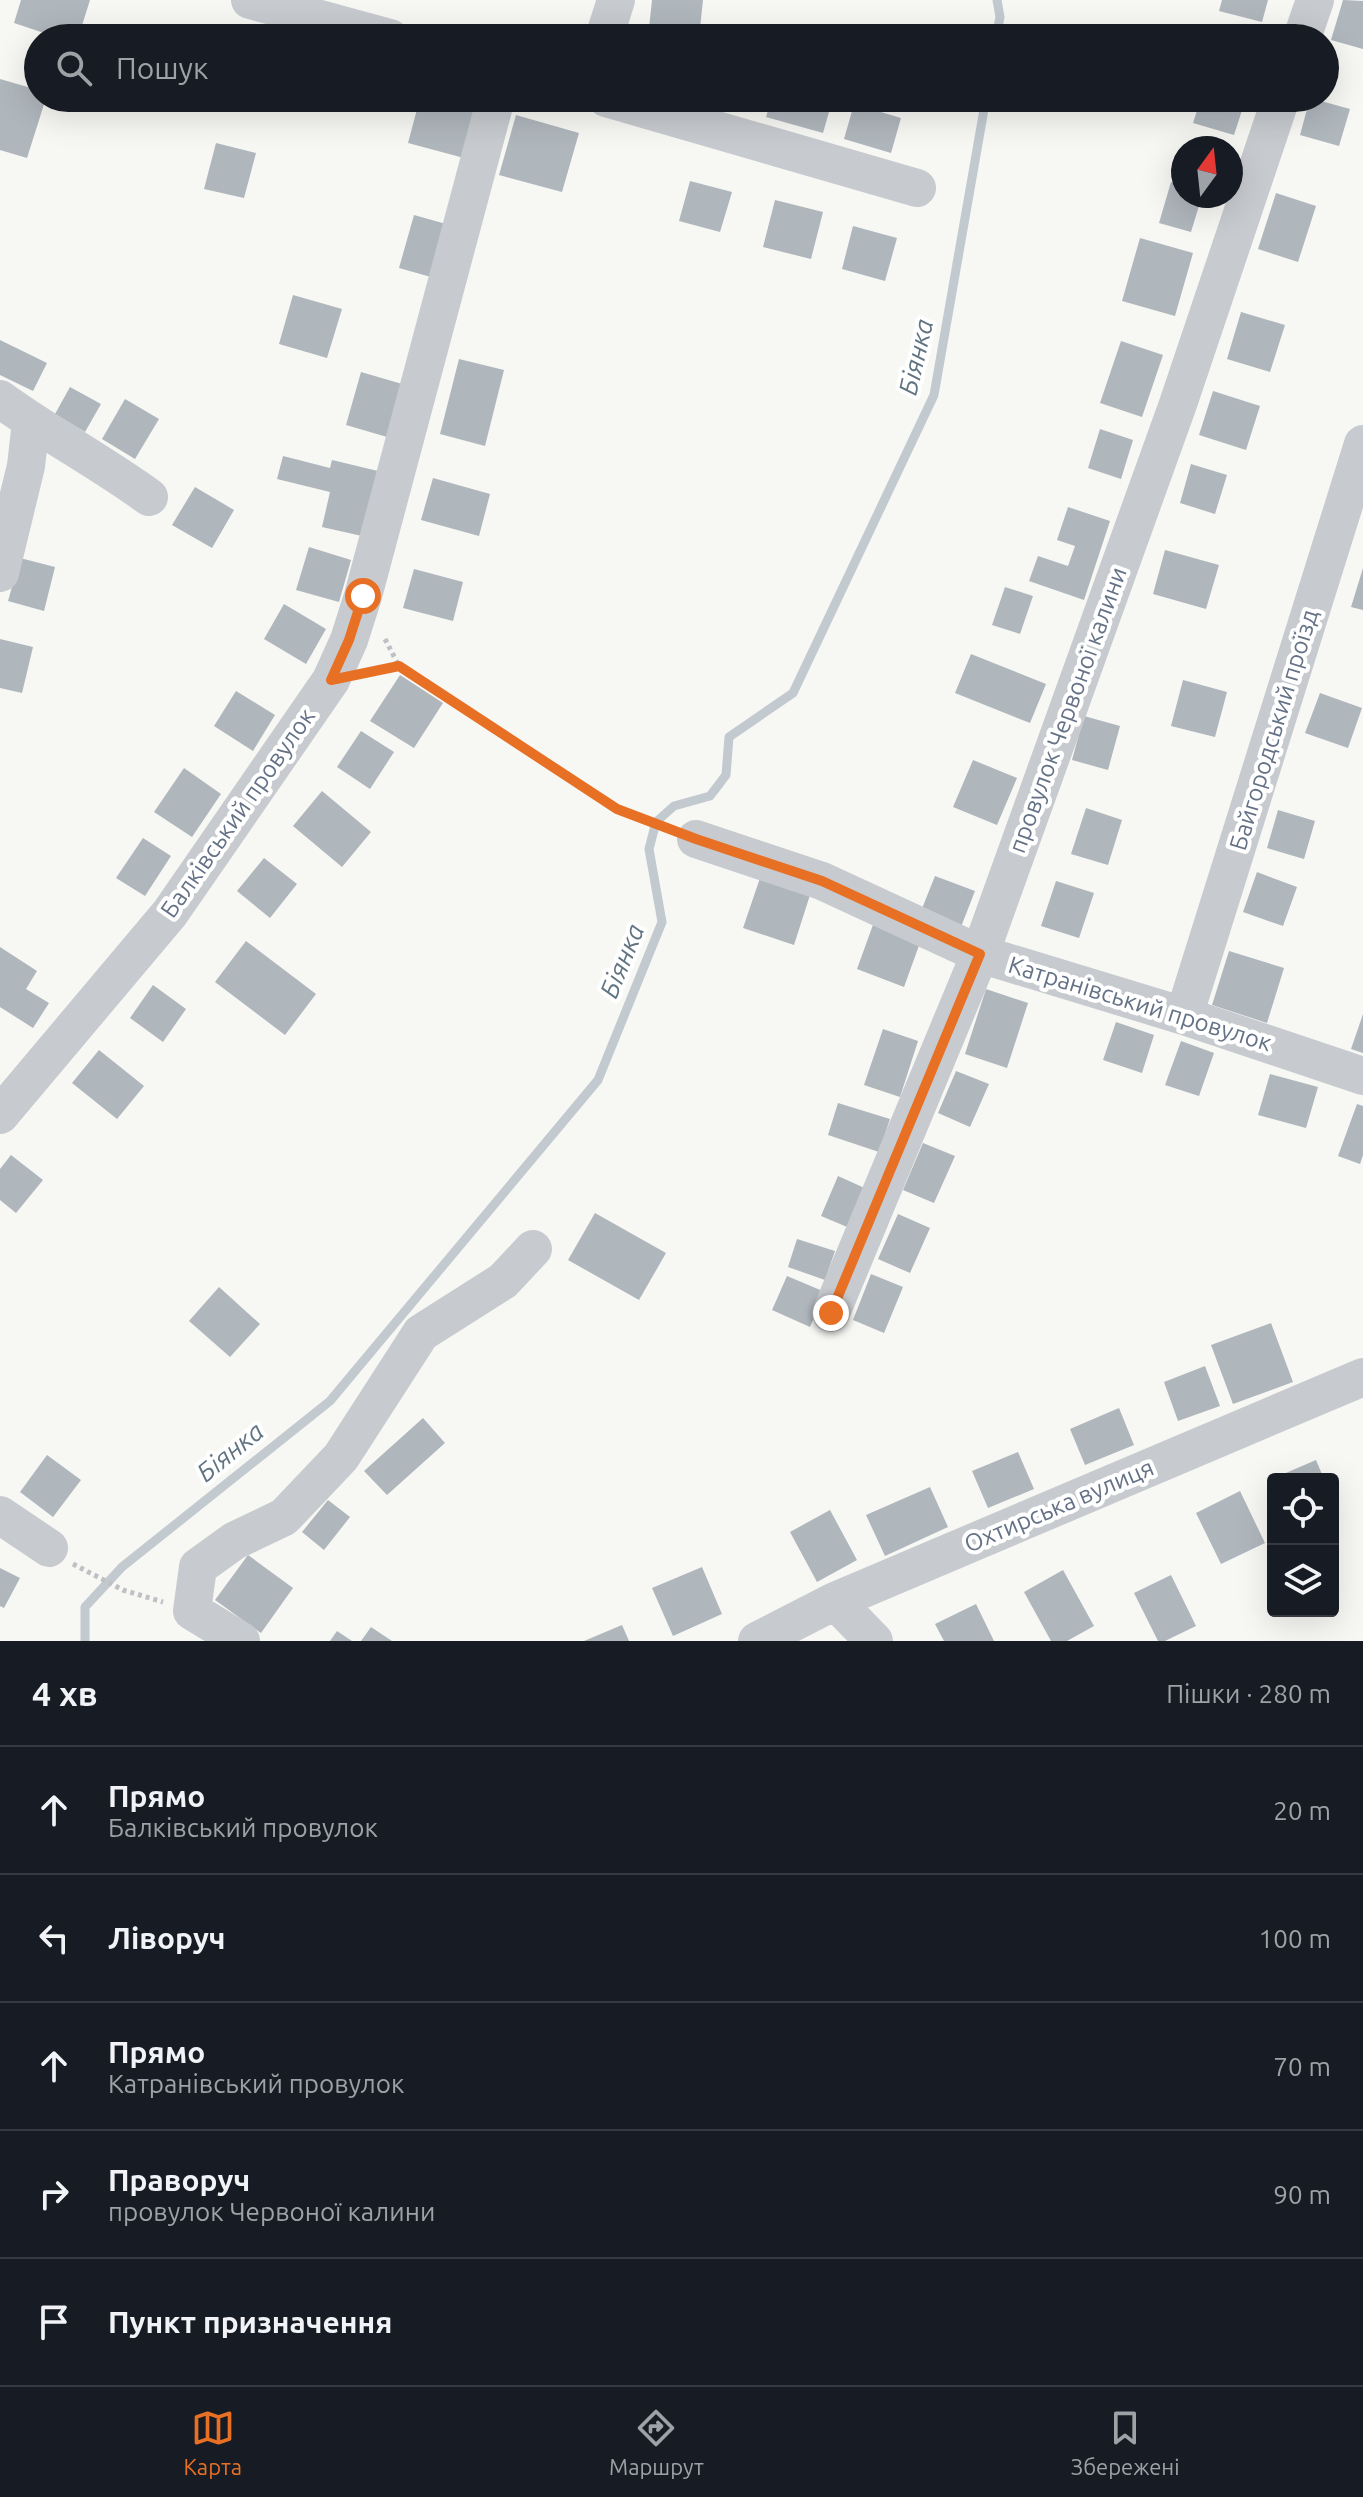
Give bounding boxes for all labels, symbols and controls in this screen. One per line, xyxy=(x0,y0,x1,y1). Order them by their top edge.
search box xyxy=(24,24,1339,112)
icon: search xyxy=(52,46,96,90)
text: Пошук xyxy=(116,51,209,85)
north arrow xyxy=(1171,136,1243,208)
water label: Біянка xyxy=(893,316,938,398)
street label: провулок Червоної калини xyxy=(1003,563,1132,856)
route start xyxy=(345,578,381,614)
street label: Байгородський проїзд xyxy=(1224,606,1323,853)
street label: Балківський провулок xyxy=(155,703,320,923)
water label: Біянка xyxy=(594,920,649,1002)
street label: Катранівський провулок xyxy=(1005,951,1275,1056)
route end xyxy=(813,1295,849,1331)
water label: Біянка xyxy=(191,1416,269,1487)
street label: Охтирська вулиця xyxy=(960,1453,1157,1558)
map controls xyxy=(1267,1473,1339,1617)
button: locate xyxy=(1267,1473,1339,1545)
button: layers xyxy=(1267,1545,1339,1617)
text: 4 хв xyxy=(32,1674,98,1712)
text: Пішки · 280 m xyxy=(1166,1679,1331,1708)
text: Прямо xyxy=(108,1779,205,1813)
icon: ahead xyxy=(32,1788,76,1832)
text: 20 m xyxy=(1273,1796,1331,1825)
text: Балківський провулок xyxy=(108,1813,378,1842)
icon: left xyxy=(32,1916,76,1960)
text: Ліворуч xyxy=(108,1921,226,1955)
text: 100 m xyxy=(1259,1924,1331,1953)
text: Прямо xyxy=(108,2035,205,2069)
icon: ahead xyxy=(32,2044,76,2088)
text: 70 m xyxy=(1273,2052,1331,2081)
text: Катранівський провулок xyxy=(108,2069,404,2098)
text: Праворуч xyxy=(108,2163,250,2197)
icon: right xyxy=(32,2172,76,2216)
text: 90 m xyxy=(1273,2180,1331,2209)
text: провулок Червоної калини xyxy=(108,2197,435,2226)
icon: arrive xyxy=(32,2300,76,2344)
text: Пункт призначення xyxy=(108,2305,392,2339)
tab: Карта xyxy=(183,2406,242,2479)
tab: Маршрут xyxy=(609,2406,704,2479)
tab: Збережені xyxy=(1071,2406,1180,2479)

